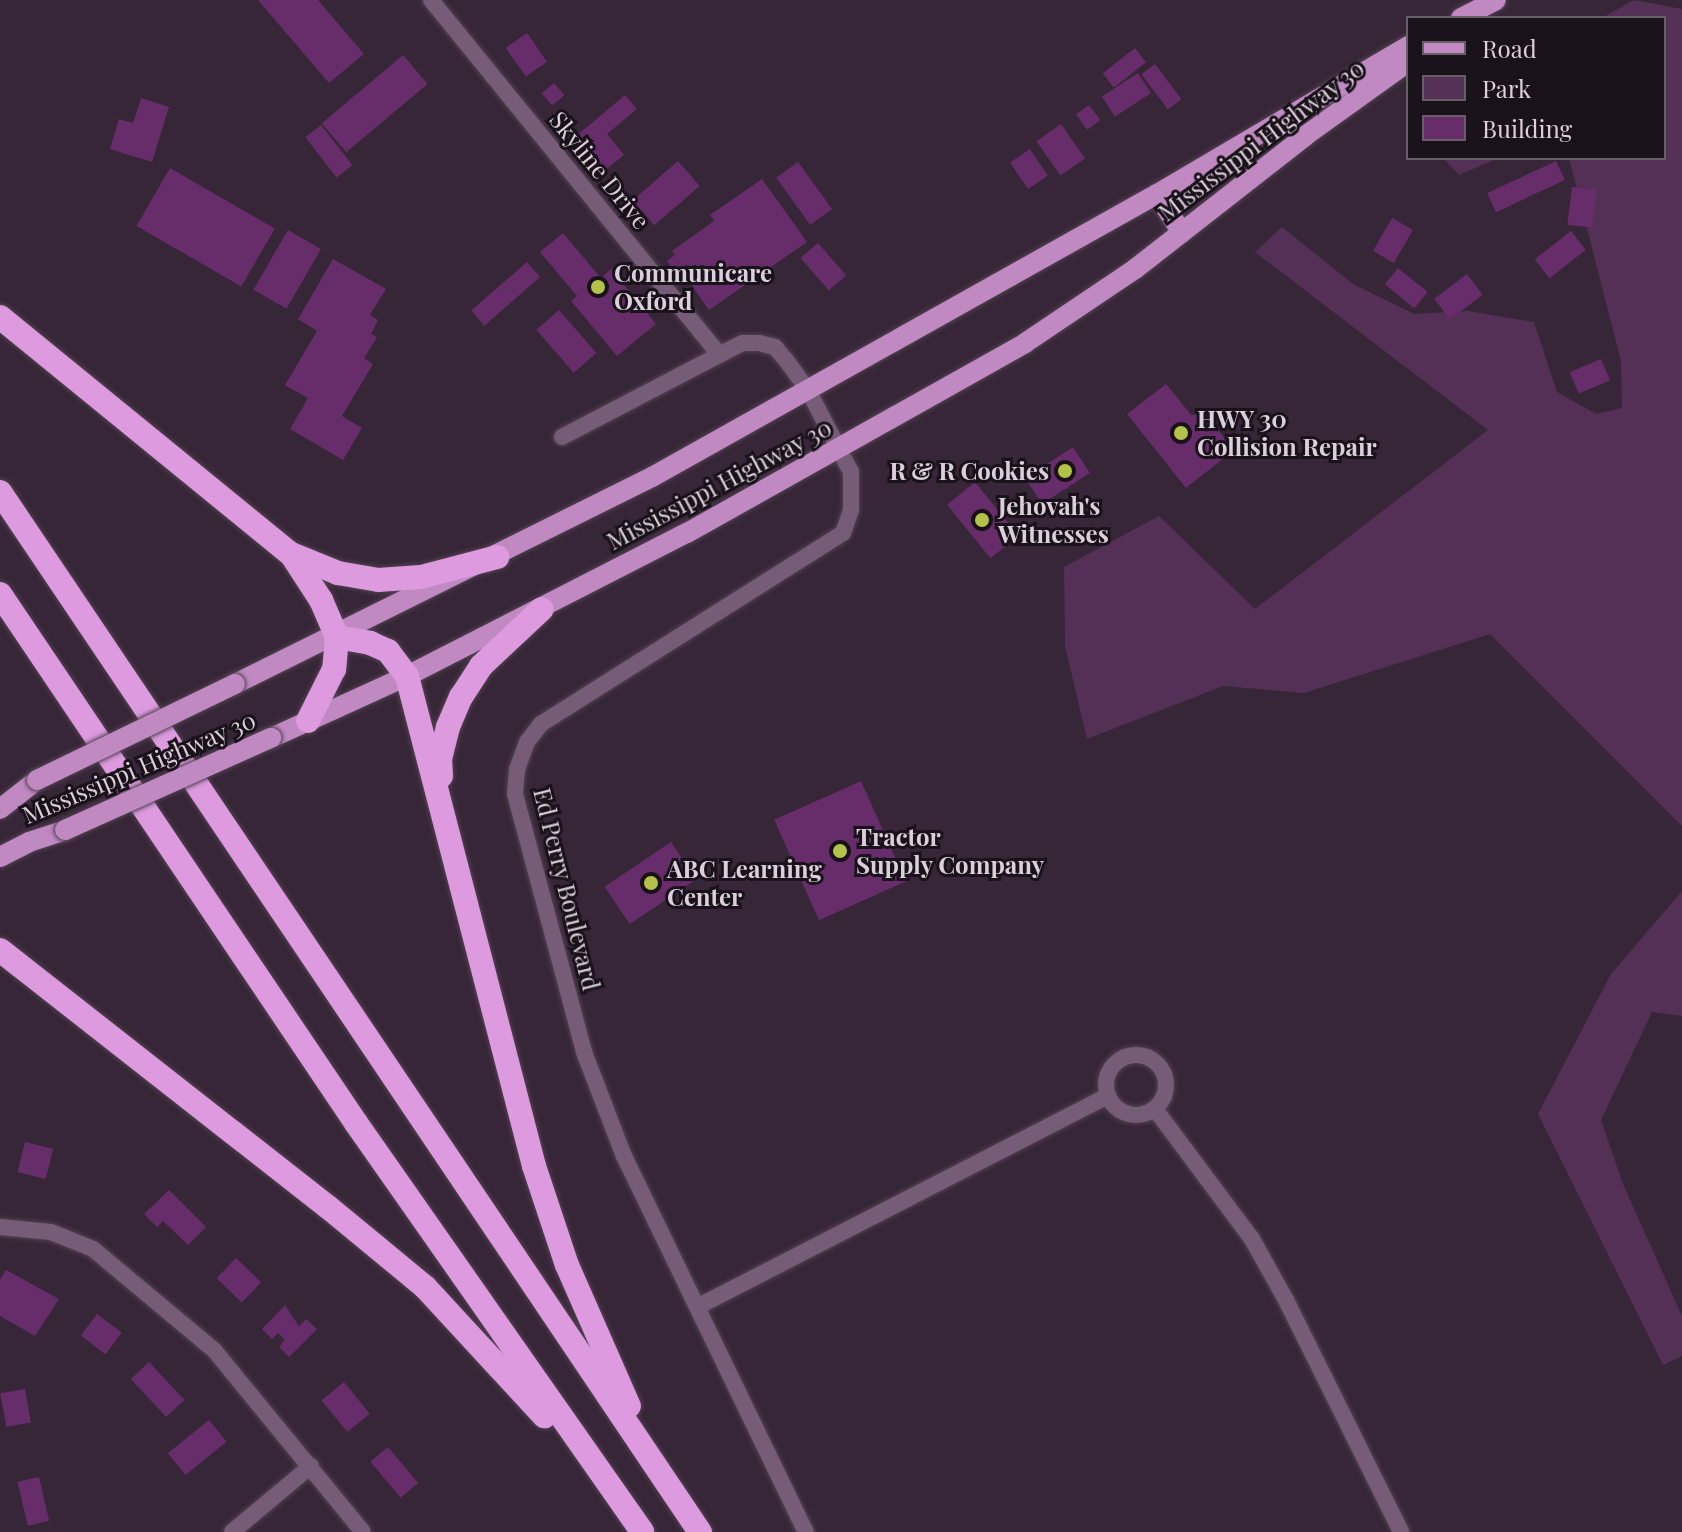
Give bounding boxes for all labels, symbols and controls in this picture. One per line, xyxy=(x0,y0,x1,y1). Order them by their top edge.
legend xyxy=(1406,16,1666,160)
text: Road xyxy=(1482,32,1537,64)
street label: Mississippi Highway 30 xyxy=(1152,53,1370,227)
text: Park xyxy=(1482,72,1531,104)
street label: Skyline Drive xyxy=(544,105,656,235)
text: Building xyxy=(1482,112,1572,144)
place label: Communicare Oxford xyxy=(614,259,772,315)
marker: Communicare Oxford xyxy=(589,278,607,296)
place label: HWY 30 Collision Repair xyxy=(1197,405,1377,461)
street label: Mississippi Highway 30 xyxy=(601,412,837,556)
marker: HWY 30 Collision Repair xyxy=(1172,424,1190,442)
place label: R & R Cookies xyxy=(889,457,1049,485)
marker: R & R Cookies xyxy=(1056,462,1074,480)
place label: Jehovah's Witnesses xyxy=(998,492,1109,548)
marker: Jehovah's Witnesses xyxy=(973,511,991,529)
street label: Mississippi Highway 30 xyxy=(18,705,260,829)
street label: Ed Perry Boulevard xyxy=(528,784,606,994)
place label: Tractor Supply Company xyxy=(856,823,1045,879)
marker: Tractor Supply Company xyxy=(831,842,849,860)
place label: ABC Learning Center xyxy=(667,855,822,911)
marker: ABC Learning Center xyxy=(642,874,660,892)

